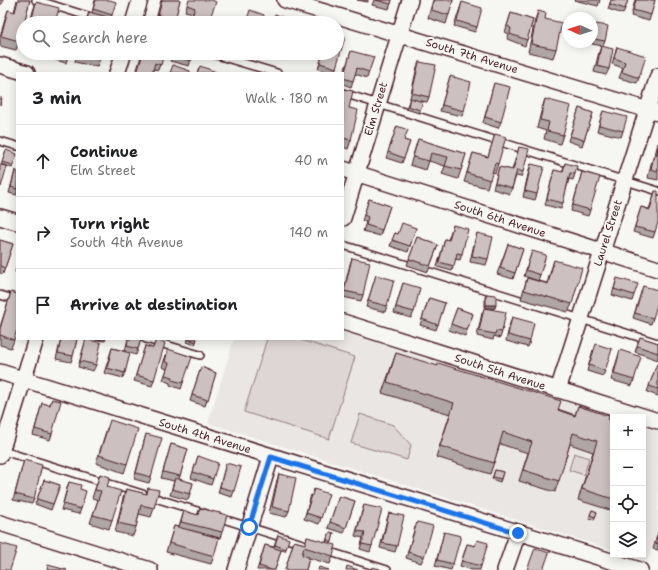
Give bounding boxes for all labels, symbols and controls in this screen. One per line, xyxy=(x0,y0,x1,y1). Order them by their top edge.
north arrow xyxy=(562,12,598,48)
search box xyxy=(16,16,344,60)
icon: search xyxy=(30,27,52,49)
text: Search here xyxy=(62,28,148,48)
street label: South 7th Avenue xyxy=(424,35,520,77)
street label: Elm Street xyxy=(361,80,391,138)
text: 3 min xyxy=(32,87,82,109)
text: Walk · 180 m xyxy=(245,90,328,107)
text: Continue xyxy=(70,142,138,162)
icon: ahead xyxy=(32,150,54,172)
text: 40 m xyxy=(294,152,328,169)
text: Elm Street xyxy=(70,162,136,179)
street label: South 6th Avenue xyxy=(452,197,548,241)
street label: Laurel Street xyxy=(590,198,626,268)
text: Turn right xyxy=(70,214,150,234)
icon: right xyxy=(32,222,54,244)
text: 140 m xyxy=(289,224,328,241)
text: South 4th Avenue xyxy=(70,234,183,251)
icon: arrive xyxy=(32,294,54,316)
text: Arrive at destination xyxy=(70,295,238,315)
street label: South 5th Avenue xyxy=(453,350,547,394)
map controls xyxy=(610,414,646,558)
button: + xyxy=(610,414,646,450)
street label: South 4th Avenue xyxy=(157,415,253,457)
button: − xyxy=(610,450,646,486)
button: locate xyxy=(610,486,646,522)
route start xyxy=(240,518,258,536)
button: layers xyxy=(610,522,646,558)
route end xyxy=(509,524,527,542)

